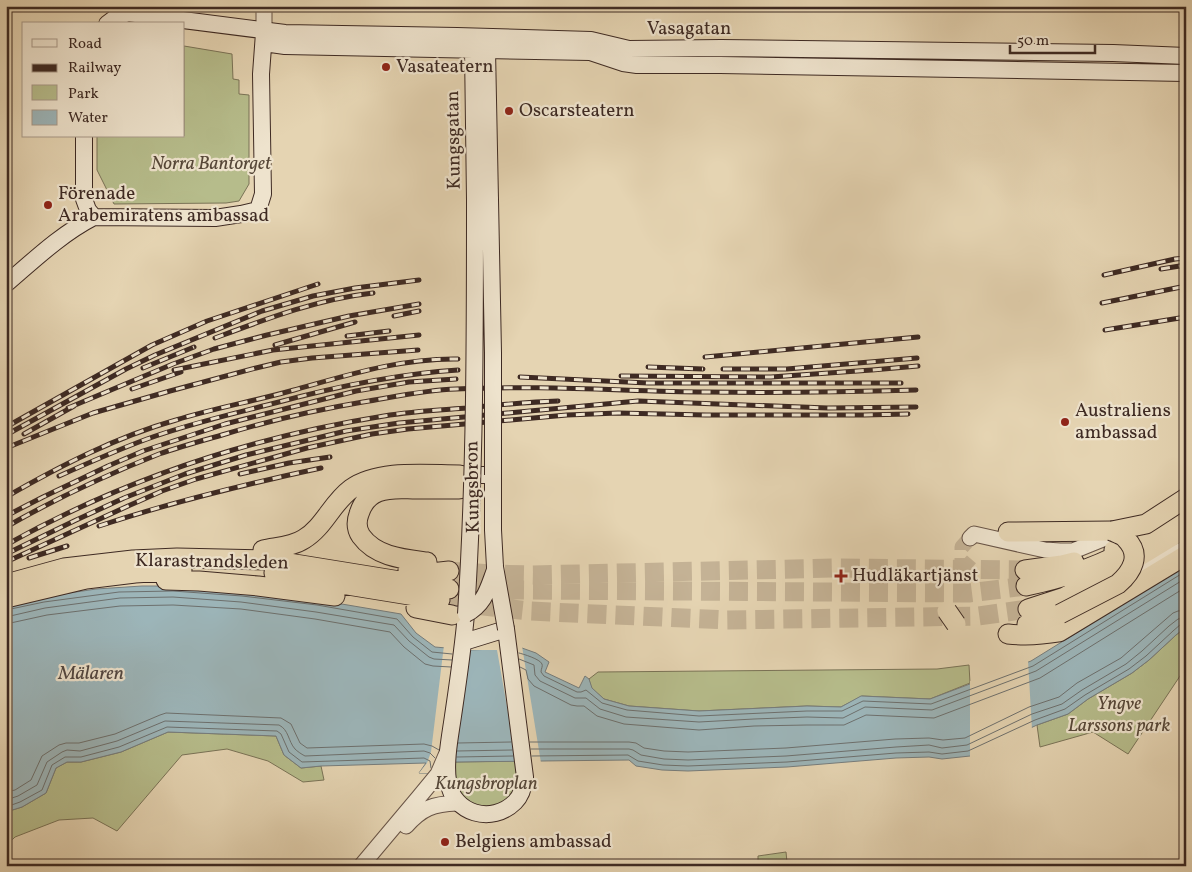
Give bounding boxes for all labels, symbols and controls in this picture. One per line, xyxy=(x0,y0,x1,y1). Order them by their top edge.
street label: Vasagatan xyxy=(647,16,731,42)
legend xyxy=(22,22,185,138)
scale bar xyxy=(1010,22,1094,54)
text: 50 m xyxy=(1017,31,1049,52)
text: Road xyxy=(68,34,102,55)
place label: Vasateatern xyxy=(396,54,494,80)
text: Railway xyxy=(68,58,121,79)
marker: Vasateatern xyxy=(380,61,392,73)
text: Park xyxy=(68,84,99,105)
street label: Kungsgatan xyxy=(440,90,468,190)
place label: Oscarsteatern xyxy=(519,98,635,124)
marker: Oscarsteatern xyxy=(503,105,515,117)
text: Water xyxy=(68,108,108,129)
park label: Norra Bantorget xyxy=(151,151,272,177)
place label: Förenade Arabemiratens ambassad xyxy=(58,181,269,229)
marker: Förenade Arabemiratens ambassad xyxy=(42,199,54,211)
place label: Australiens ambassad xyxy=(1075,398,1171,446)
marker: Australiens ambassad xyxy=(1059,416,1071,428)
street label: Kungsbron xyxy=(459,440,487,534)
street label: Klarastrandsleden xyxy=(135,548,289,576)
place label: Hudläkartjänst xyxy=(852,563,979,589)
marker: Hudläkartjänst xyxy=(834,569,848,583)
water label: Mälaren xyxy=(57,660,124,688)
park label: Yngve Larssons park xyxy=(1068,691,1170,739)
park label: Kungsbroplan xyxy=(434,771,538,797)
place label: Belgiens ambassad xyxy=(455,829,612,855)
marker: Belgiens ambassad xyxy=(439,836,451,848)

